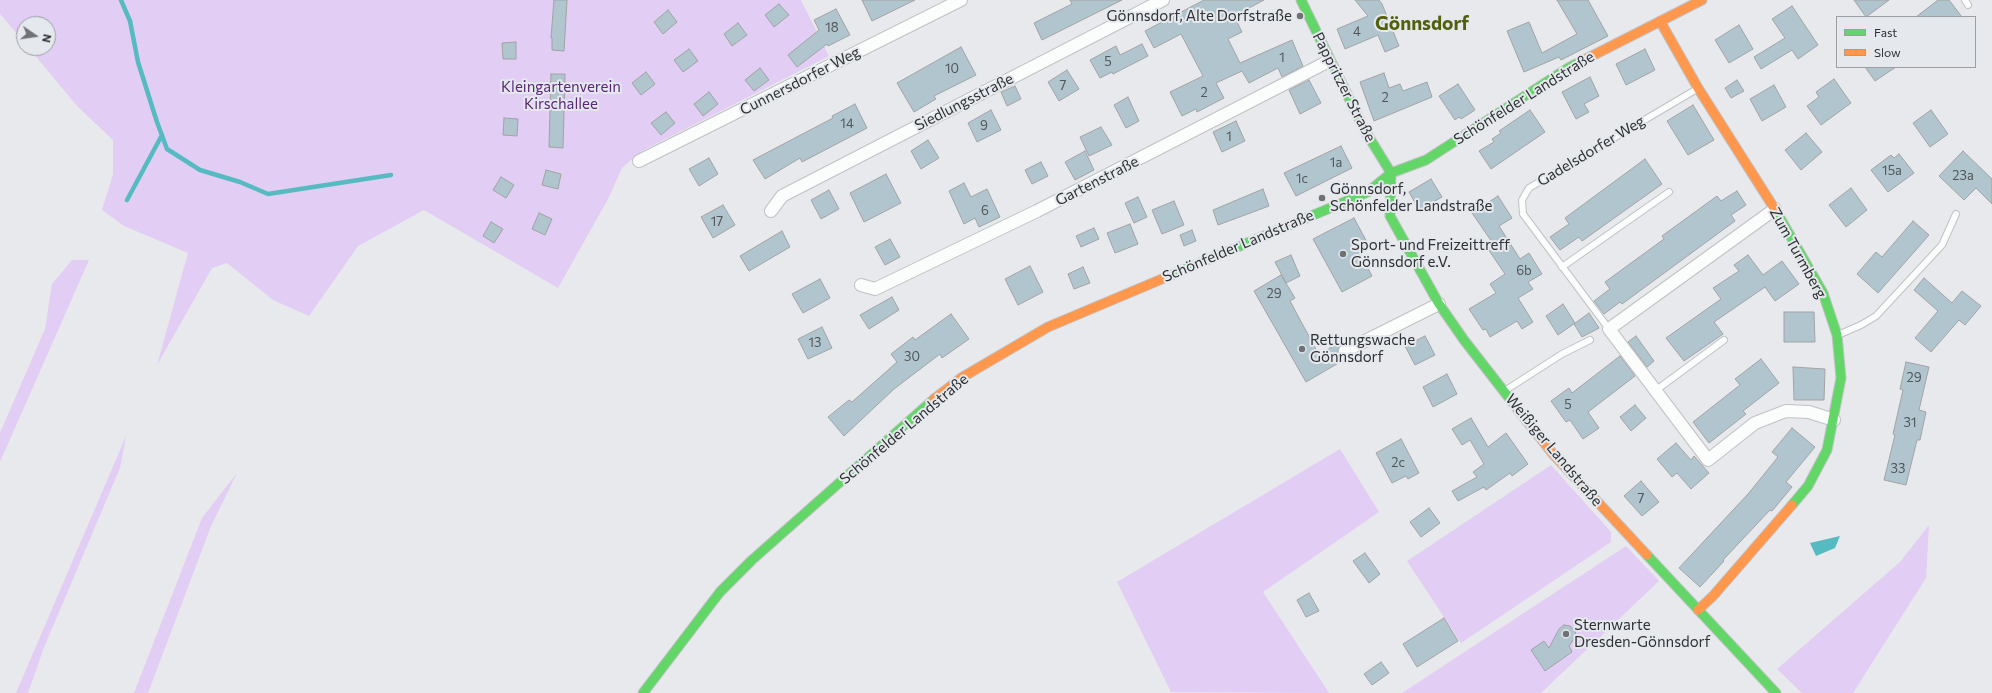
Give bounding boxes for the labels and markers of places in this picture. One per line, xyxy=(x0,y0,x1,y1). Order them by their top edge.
place label: Gönnsdorf, Alte Dorfstraße xyxy=(1107,7,1292,25)
marker: Gönnsdorf, Alte Dorfstraße xyxy=(1295,11,1305,21)
place label: Gönnsdorf, Schönfelder Landstraße xyxy=(1330,180,1492,215)
marker: Gönnsdorf, Schönfelder Landstraße xyxy=(1317,193,1327,203)
place label: Sport- und Freizeittreff Gönnsdorf e.V. xyxy=(1351,236,1510,271)
marker: Sport- und Freizeittreff Gönnsdorf e.V. xyxy=(1338,249,1348,259)
place label: Rettungswache Gönnsdorf xyxy=(1310,331,1415,366)
marker: Rettungswache Gönnsdorf xyxy=(1297,344,1307,354)
place label: Sternwarte Dresden-Gönnsdorf xyxy=(1574,616,1711,651)
marker: Sternwarte Dresden-Gönnsdorf xyxy=(1561,629,1571,639)

